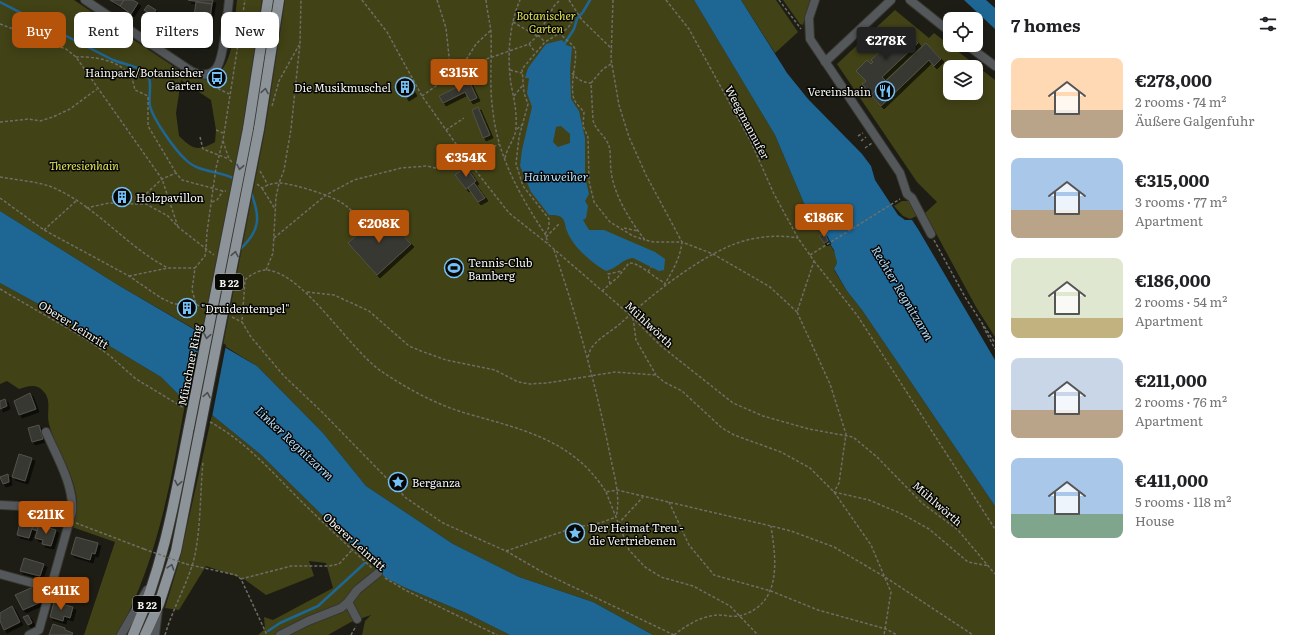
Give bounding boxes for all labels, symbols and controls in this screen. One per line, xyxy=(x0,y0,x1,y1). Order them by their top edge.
park label: Botanischer Garten xyxy=(516,7,576,36)
chip: Buy xyxy=(12,12,66,48)
chip: Rent xyxy=(74,12,133,48)
chip: Filters xyxy=(141,12,213,48)
chip: New xyxy=(221,12,279,48)
map controls xyxy=(943,12,983,100)
button: locate xyxy=(943,12,983,52)
text: 7 homes xyxy=(1011,12,1081,37)
icon: filters xyxy=(1257,13,1279,35)
pin: €278K xyxy=(858,27,914,61)
text: €278K xyxy=(866,30,906,49)
pin: €315K xyxy=(431,59,487,93)
button: layers xyxy=(943,60,983,100)
text: €315K xyxy=(440,62,478,81)
place label: Hainpark/Botanischer Garten xyxy=(85,64,204,93)
bus stop icon: Hainpark/Botanischer Garten xyxy=(206,67,228,89)
text: €278,000 xyxy=(1135,67,1212,92)
icon: home xyxy=(1043,74,1091,122)
building icon: Die Musikmuschel xyxy=(394,76,416,98)
place label: Die Musikmuschel xyxy=(294,79,391,95)
restaurant icon: Vereinshain xyxy=(874,80,896,102)
street label: Weegmannufer xyxy=(722,82,774,162)
place label: Vereinshain xyxy=(808,83,871,99)
one-way arrow xyxy=(260,88,269,94)
text: 2 rooms · 74 m² xyxy=(1135,92,1226,111)
text: Äußere Galgenfuhr xyxy=(1135,111,1254,130)
pin: €354K xyxy=(438,144,494,178)
text: €354K xyxy=(445,147,487,166)
park label: Theresienhain xyxy=(49,157,119,173)
one-way arrow xyxy=(236,164,245,170)
water label: Hainweiher xyxy=(524,167,589,185)
text: €315,000 xyxy=(1135,167,1210,192)
icon: home xyxy=(1043,174,1091,222)
building icon: Holzpavillon xyxy=(111,186,133,208)
place label: Holzpavillon xyxy=(136,189,204,205)
text: 3 rooms · 77 m² xyxy=(1135,192,1227,211)
pin: €186K xyxy=(796,204,852,238)
text: €186K xyxy=(804,207,844,226)
pin: €208K xyxy=(351,210,407,244)
text: Apartment xyxy=(1135,211,1203,230)
text: €208K xyxy=(358,213,400,232)
water label: Rechter Regnitzarm xyxy=(868,242,939,344)
one-way arrow xyxy=(230,251,238,257)
place label: Tennis-Club Bamberg xyxy=(468,254,533,283)
sports icon: Tennis-Club Bamberg xyxy=(443,257,465,279)
text: €186,000 xyxy=(1135,267,1211,292)
road number: B 22 xyxy=(215,274,243,290)
icon: home xyxy=(1043,274,1091,322)
text: 2 rooms · 54 m² xyxy=(1135,292,1227,311)
street label: Oberer Leinritt xyxy=(36,296,113,352)
building icon: "Druidentempel" xyxy=(176,297,198,319)
street label: Mühlwörth xyxy=(622,297,678,351)
place label: "Druidentempel" xyxy=(201,300,289,316)
text: Apartment xyxy=(1135,311,1203,330)
street label: Münchner Ring xyxy=(173,322,205,407)
one-way arrow xyxy=(203,333,212,339)
text: €211,000 xyxy=(1135,367,1207,392)
icon: home xyxy=(1043,374,1091,422)
one-way arrow xyxy=(202,392,210,399)
text: 2 rooms · 76 m² xyxy=(1135,392,1227,411)
water label: Linker Regnitzarm xyxy=(252,402,339,484)
text: Apartment xyxy=(1135,411,1203,430)
text: €411,000 xyxy=(1135,467,1208,492)
place icon: Berganza xyxy=(387,471,409,493)
place label: Berganza xyxy=(412,474,461,490)
icon: home xyxy=(1043,474,1091,522)
street label: Mühlwörth xyxy=(910,477,966,529)
one-way arrow xyxy=(175,480,183,486)
text: 5 rooms · 118 m² xyxy=(1135,492,1231,511)
pin: €211K xyxy=(18,501,74,535)
text: €211K xyxy=(28,504,65,523)
street label: Oberer Leinritt xyxy=(320,508,390,574)
text: House xyxy=(1135,511,1174,530)
place label: Der Heimat Treu - die Vertriebenen xyxy=(589,519,684,548)
place icon: Der Heimat Treu - die Vertriebenen xyxy=(564,522,586,544)
one-way arrow xyxy=(166,563,175,570)
pin: €411K xyxy=(33,577,89,611)
text: €411K xyxy=(42,580,80,599)
road number: B 22 xyxy=(133,596,161,612)

